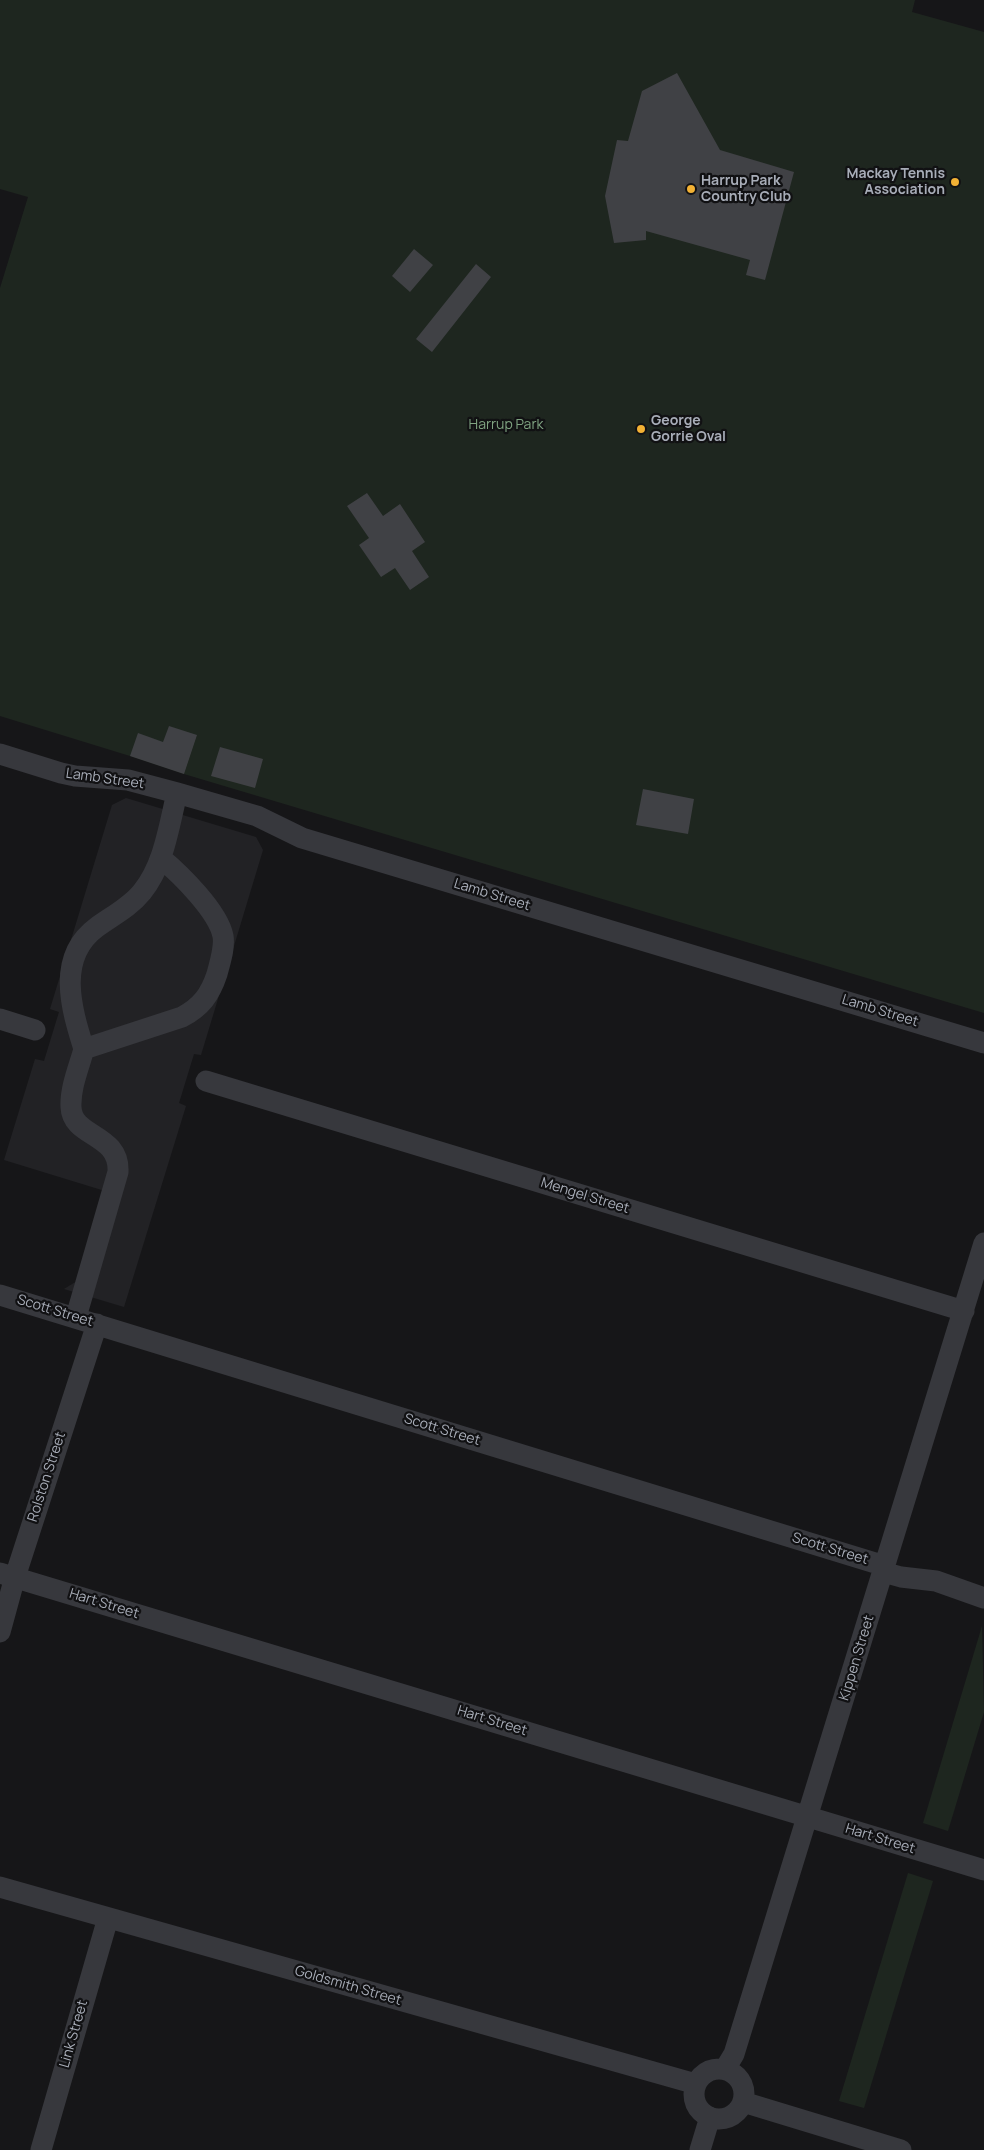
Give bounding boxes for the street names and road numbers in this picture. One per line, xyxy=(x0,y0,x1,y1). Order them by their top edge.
street label: Lamb Street xyxy=(65,765,145,793)
street label: Lamb Street xyxy=(452,875,532,915)
street label: Lamb Street xyxy=(840,991,920,1031)
street label: Mengel Street xyxy=(539,1175,631,1217)
street label: Scott Street xyxy=(15,1291,95,1331)
street label: Scott Street xyxy=(402,1410,482,1450)
street label: Rolston Street xyxy=(25,1430,69,1524)
street label: Scott Street xyxy=(790,1529,870,1569)
street label: Hart Street xyxy=(67,1585,141,1623)
street label: Kippen Street xyxy=(836,1613,878,1703)
street label: Hart Street xyxy=(455,1702,529,1740)
street label: Hart Street xyxy=(843,1820,917,1858)
street label: Goldsmith Street xyxy=(293,1963,403,2009)
street label: Link Street xyxy=(56,1998,92,2070)

